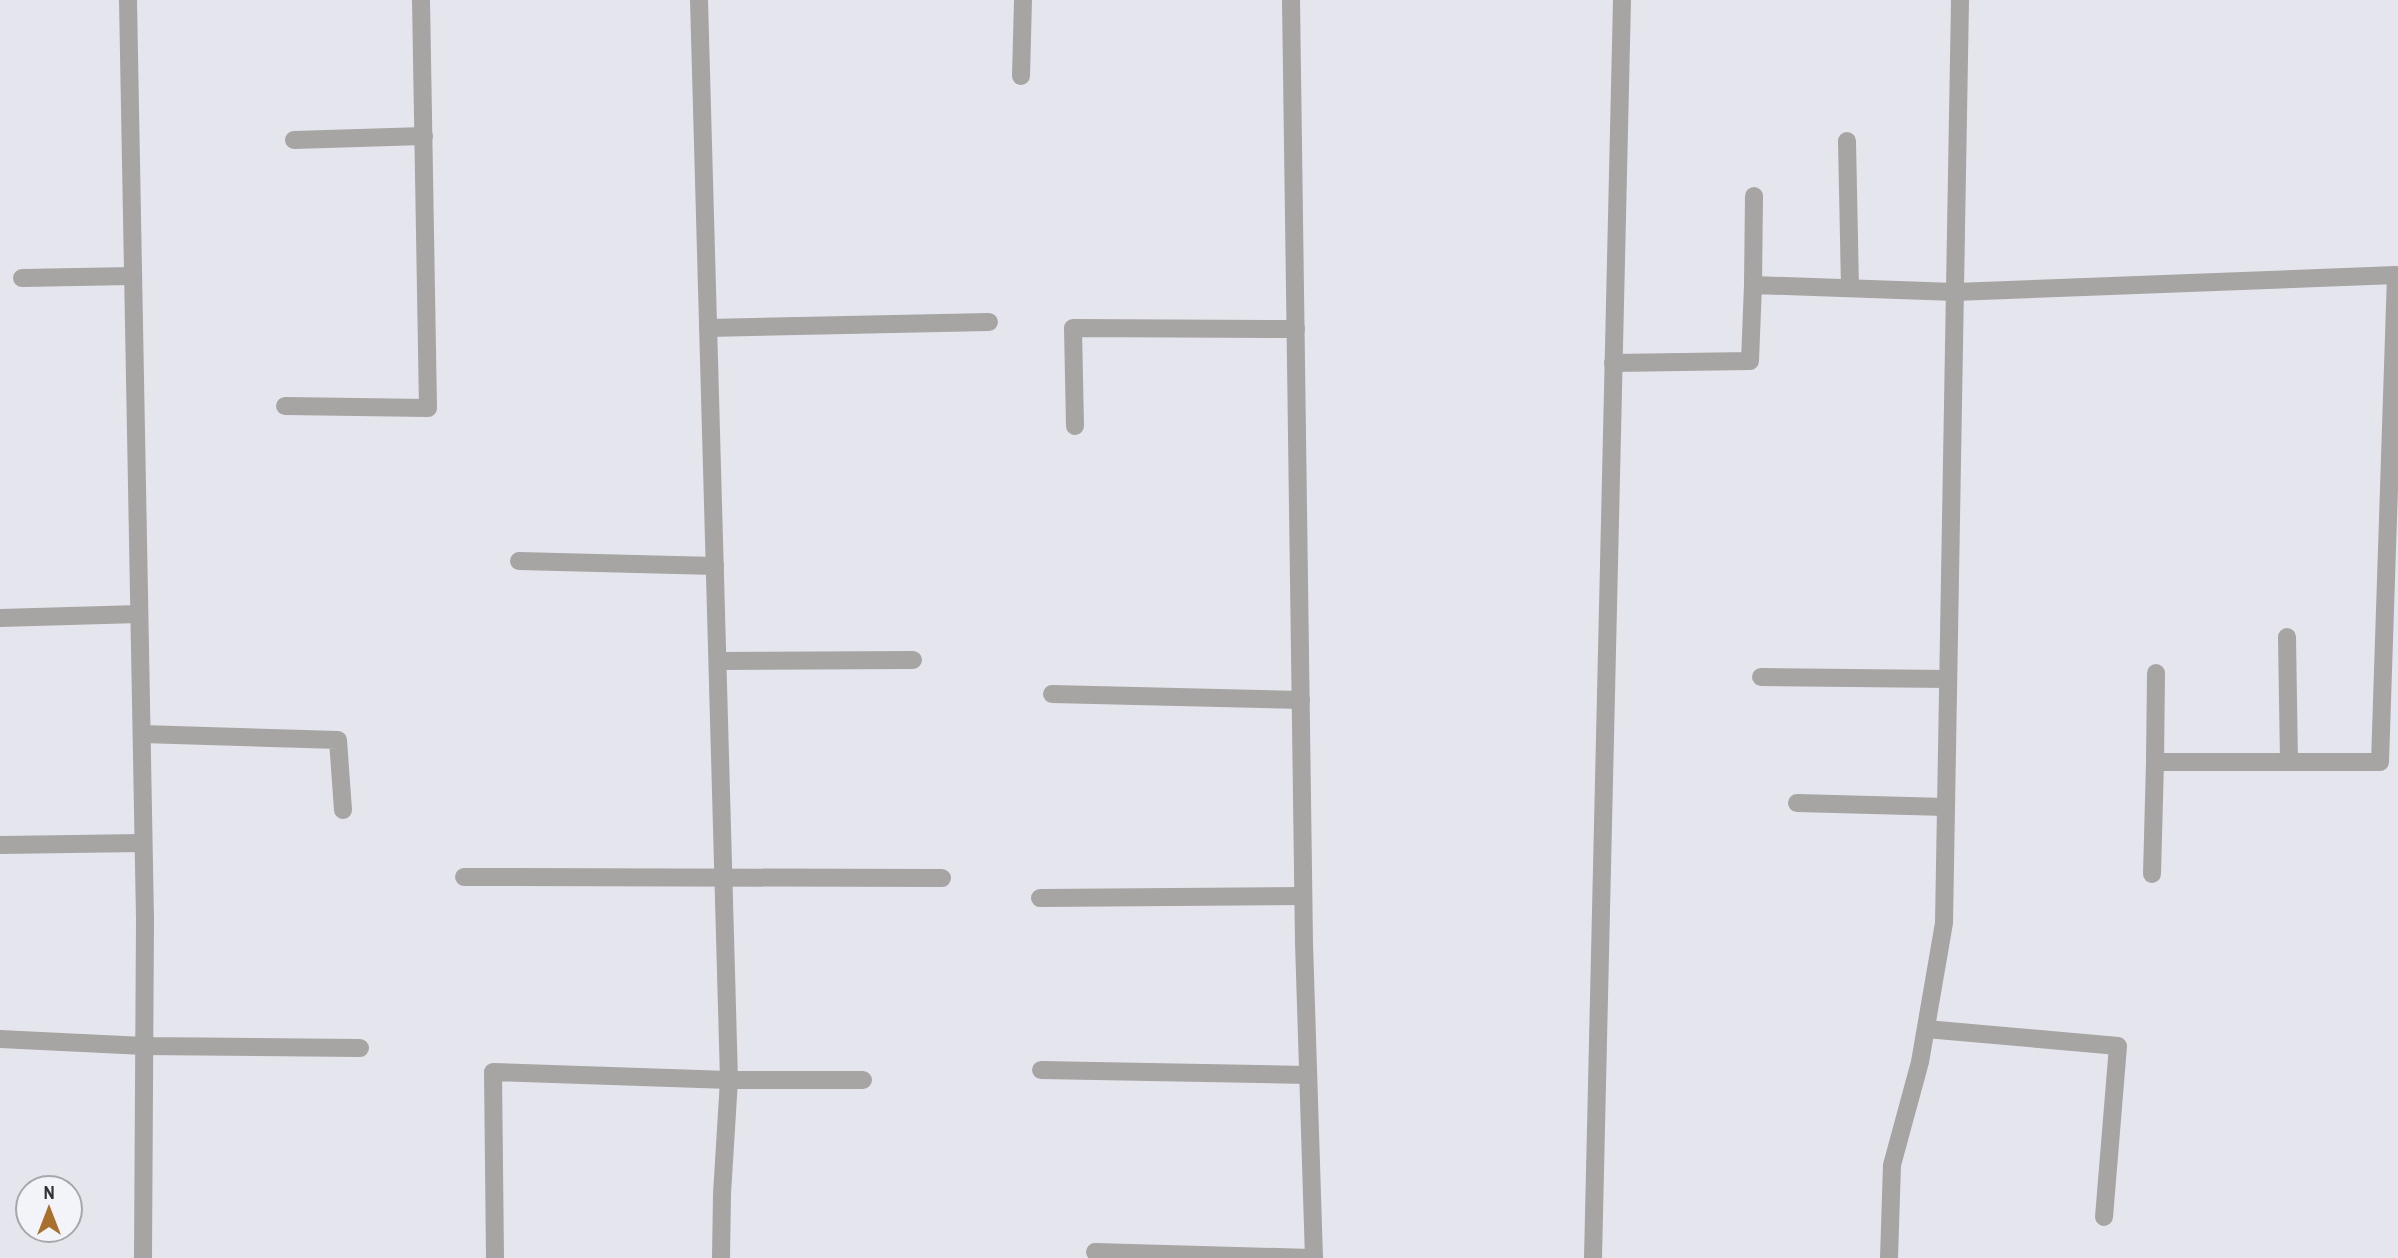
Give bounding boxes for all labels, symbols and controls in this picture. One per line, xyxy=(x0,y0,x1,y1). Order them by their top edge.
north arrow xyxy=(14,1174,84,1244)
text: N xyxy=(43,1179,55,1205)

